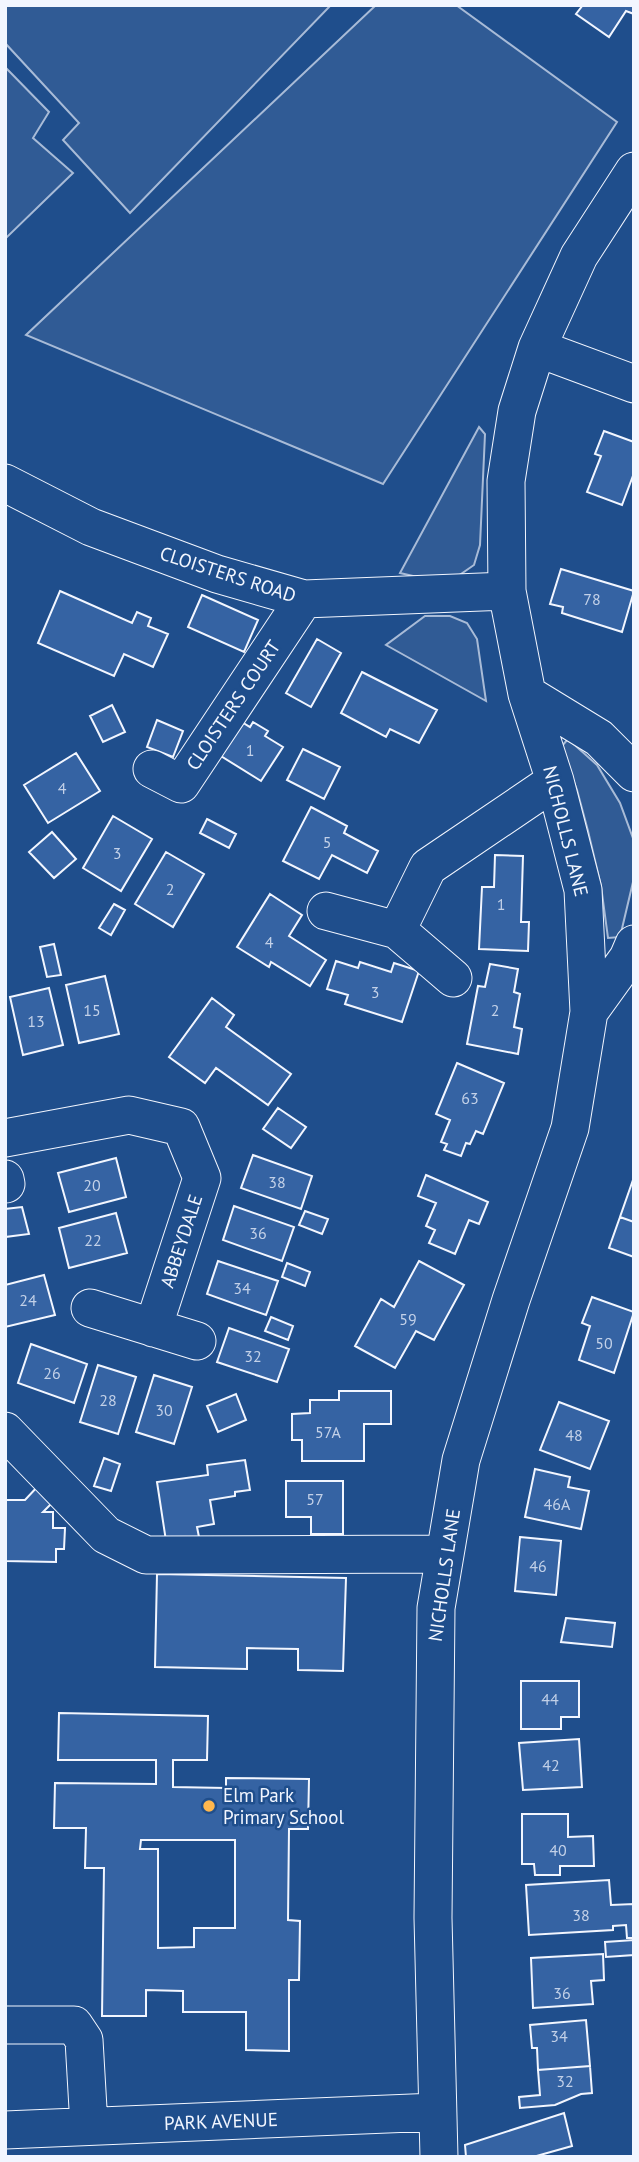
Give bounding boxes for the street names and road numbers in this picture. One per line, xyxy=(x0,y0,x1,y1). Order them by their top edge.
street label: CLOISTERS ROAD xyxy=(157,541,299,607)
street label: CLOISTERS COURT xyxy=(181,635,286,775)
street label: NICHOLLS LANE xyxy=(538,763,594,899)
street label: ABBEYDALE xyxy=(155,1191,207,1291)
street label: NICHOLLS LANE xyxy=(423,1507,465,1643)
street label: PARK AVENUE xyxy=(164,2107,278,2135)

